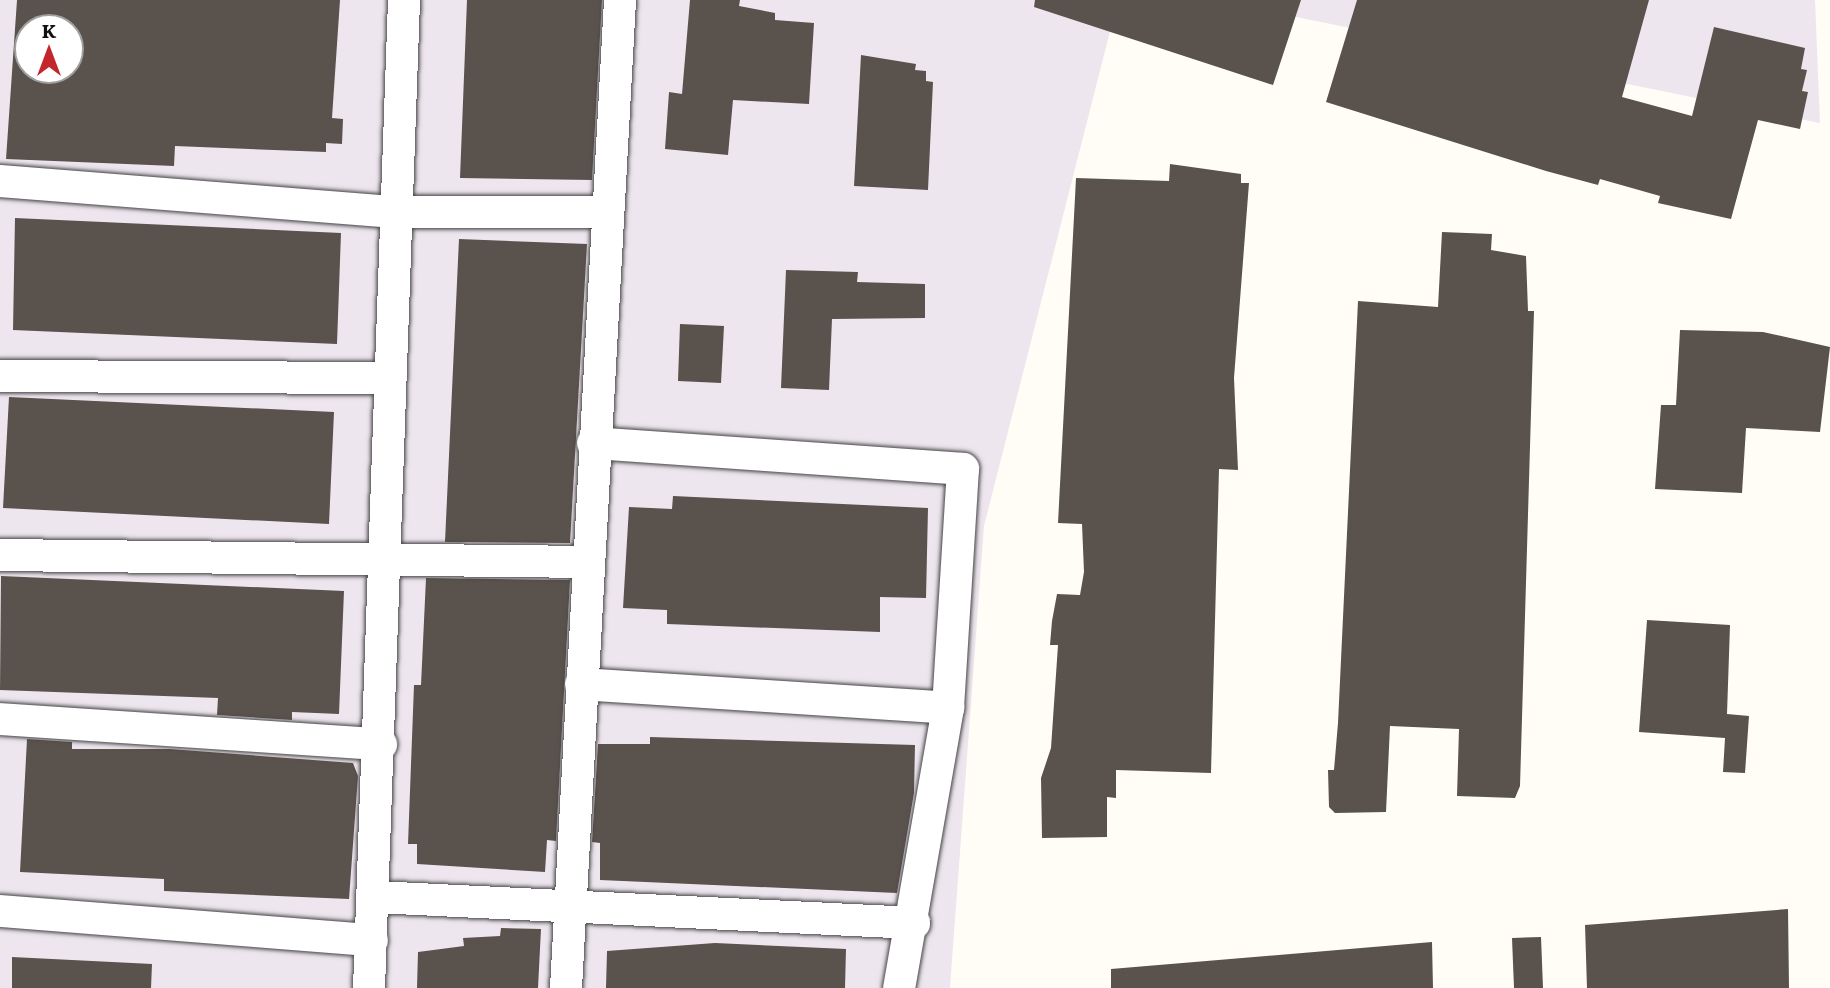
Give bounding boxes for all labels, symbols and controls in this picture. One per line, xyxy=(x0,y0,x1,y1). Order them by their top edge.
north arrow xyxy=(14,14,84,84)
text: K xyxy=(42,16,56,44)

